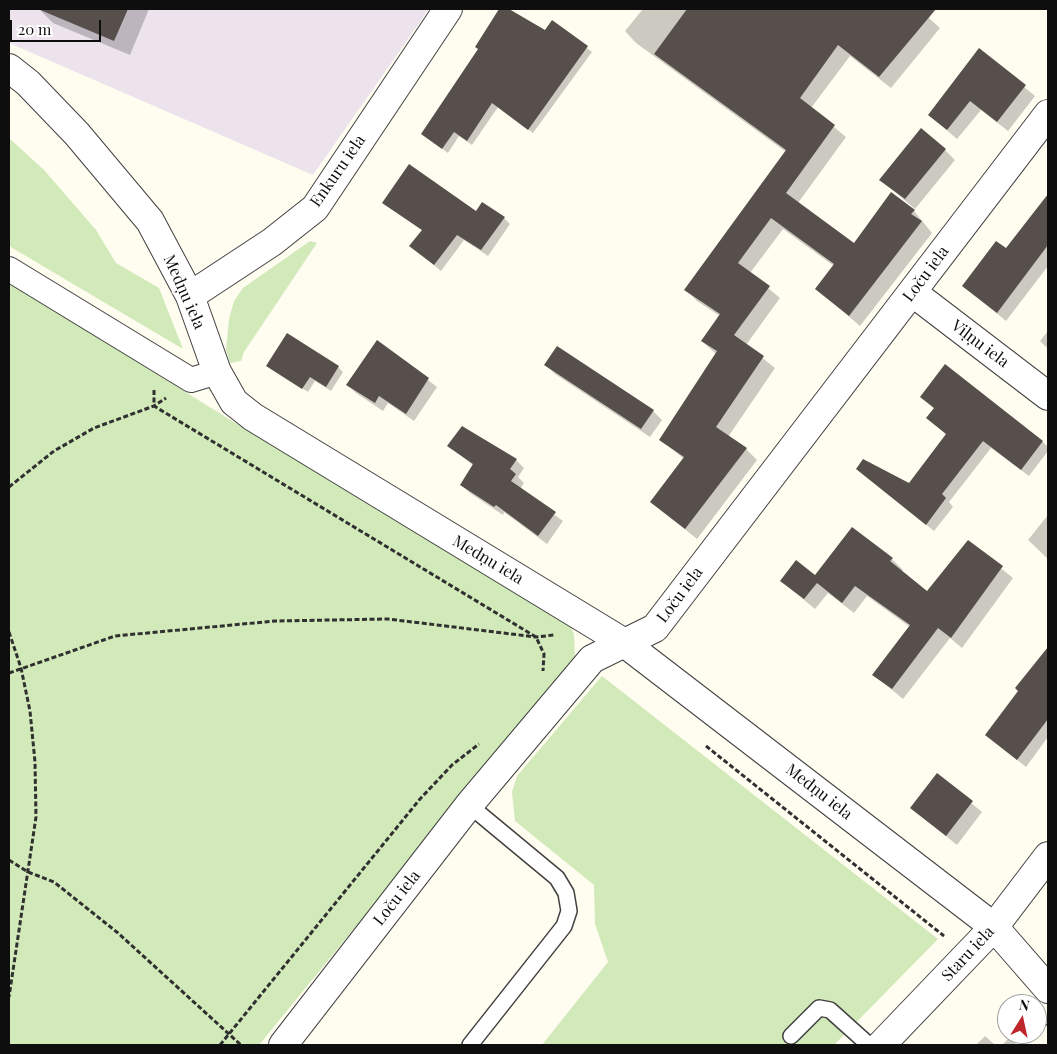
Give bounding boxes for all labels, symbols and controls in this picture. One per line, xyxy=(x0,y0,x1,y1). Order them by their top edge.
scale bar xyxy=(12,10,104,42)
text: 20 m xyxy=(18,19,51,39)
street label: Enkuru iela xyxy=(306,131,370,211)
street label: Loču iela xyxy=(899,242,953,306)
street label: Medņu iela xyxy=(159,252,209,332)
street label: Viļņu iela xyxy=(947,316,1013,372)
street label: Medņu iela xyxy=(449,531,527,589)
street label: Loču iela xyxy=(653,563,707,627)
street label: Medņu iela xyxy=(782,760,856,824)
street label: Loču iela xyxy=(370,867,424,929)
street label: Staru iela xyxy=(938,923,998,985)
north arrow xyxy=(997,994,1047,1044)
text: N xyxy=(1018,994,1031,1015)

